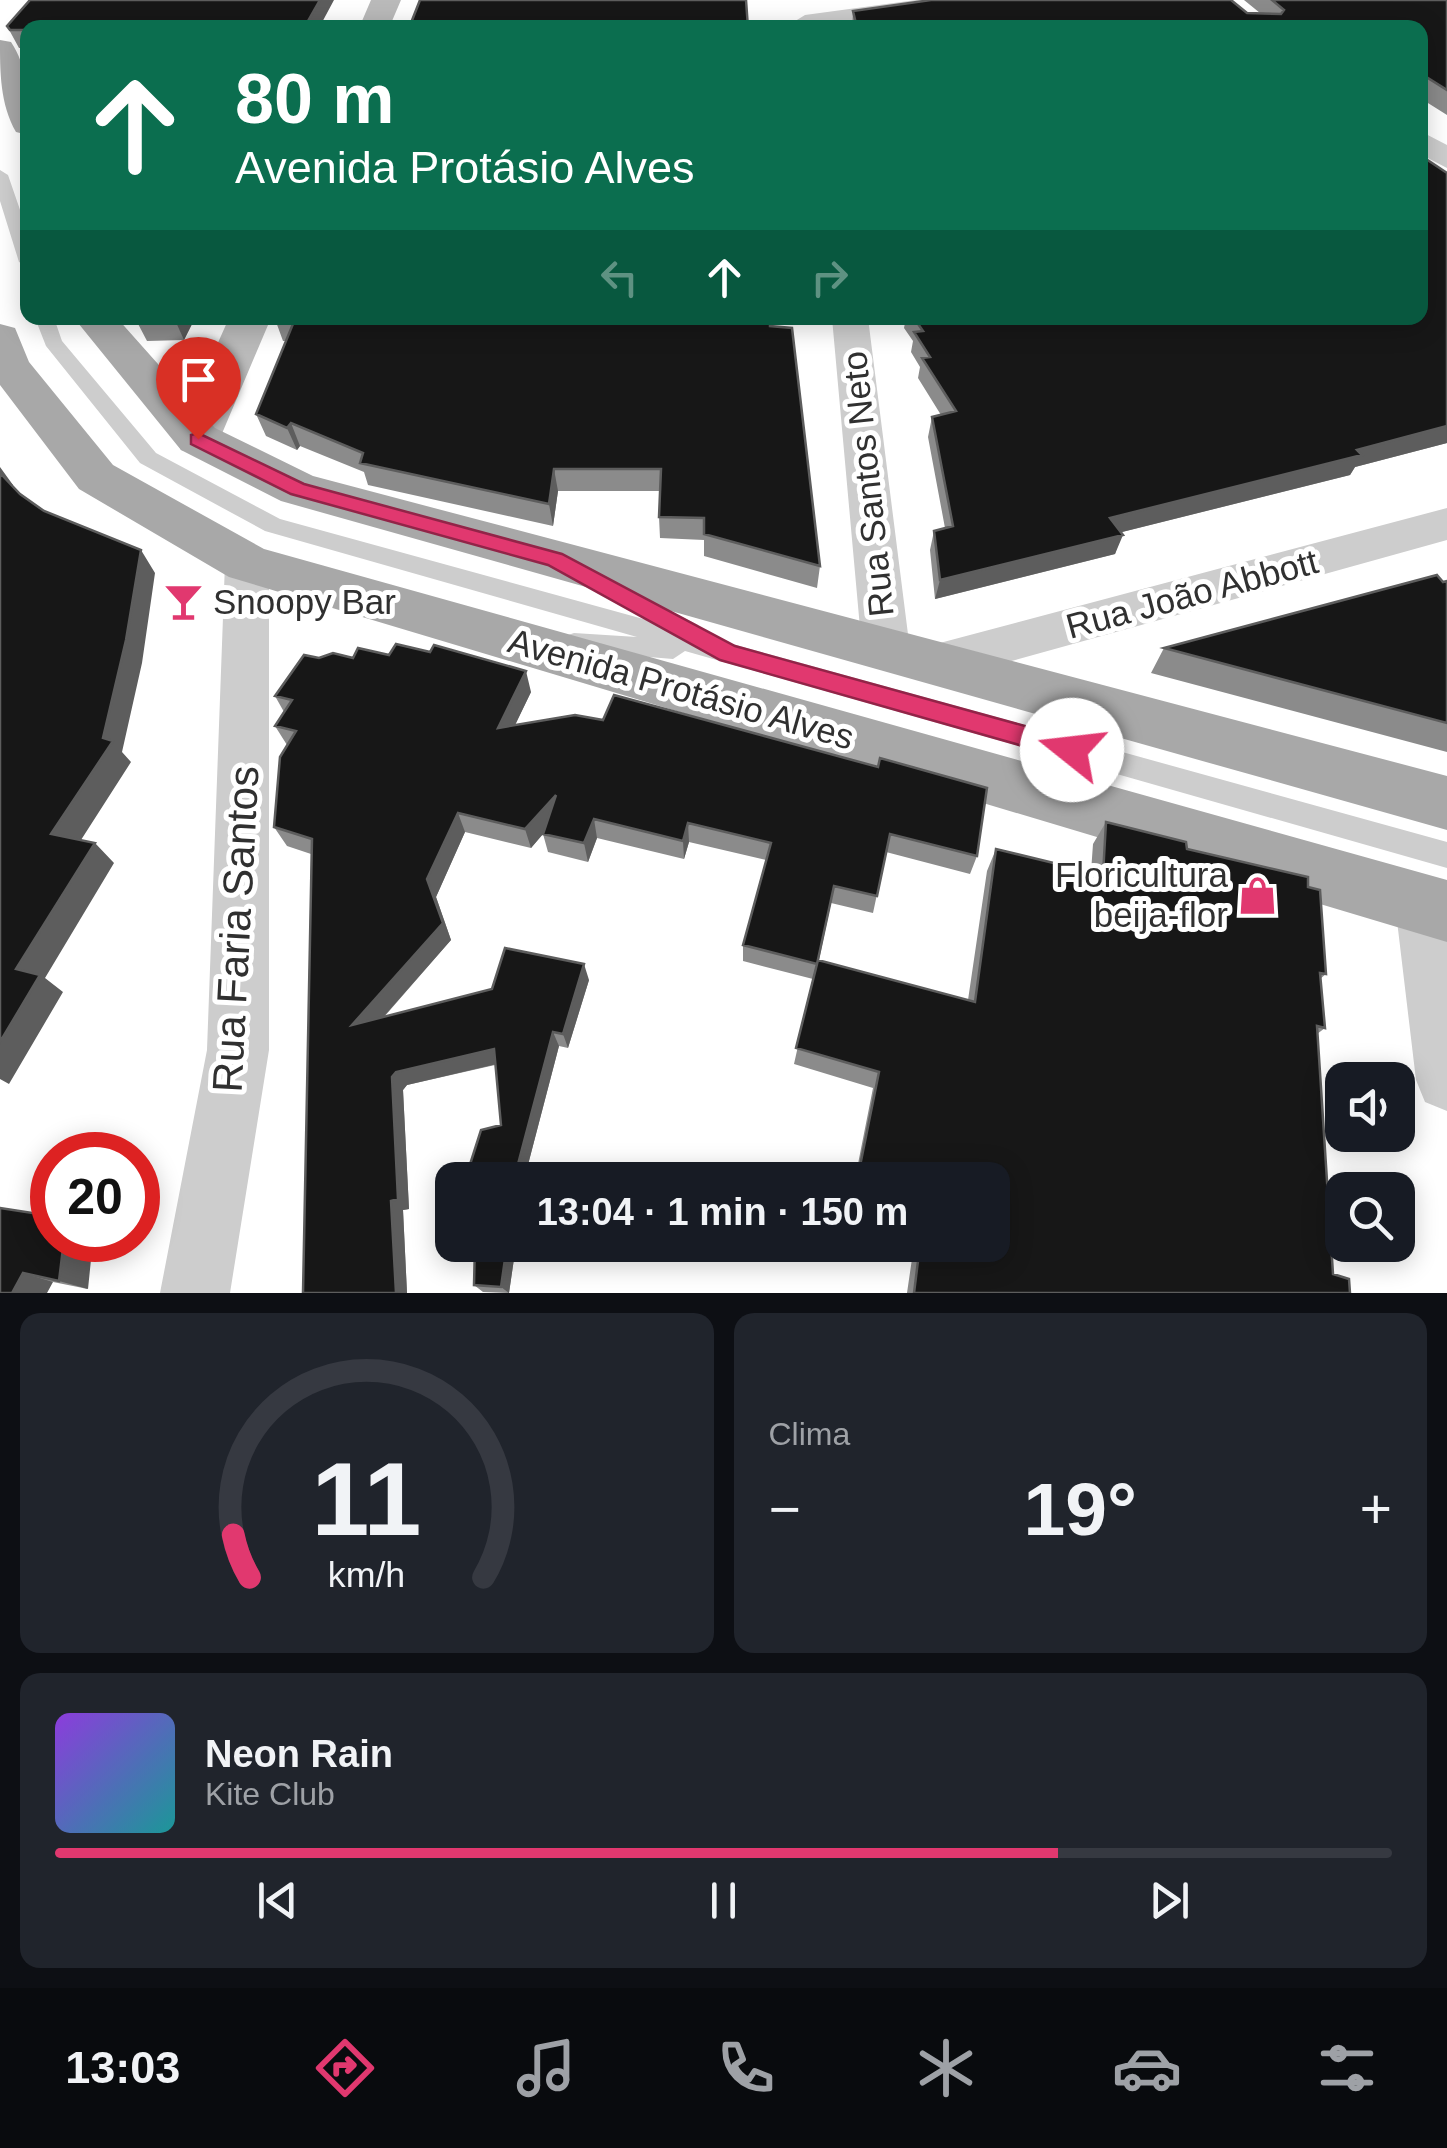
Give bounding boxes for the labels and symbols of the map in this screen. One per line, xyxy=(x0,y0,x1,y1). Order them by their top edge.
pin xyxy=(156,337,241,440)
street label: Rua Santos Neto xyxy=(834,349,901,619)
street label: Rua João Abbott xyxy=(1062,541,1322,646)
bar icon: Snoopy Bar xyxy=(162,581,204,623)
place label: Snoopy Bar xyxy=(213,582,396,621)
street label: Avenida Protásio Alves xyxy=(504,621,858,757)
position arrow xyxy=(1020,698,1124,802)
street label: Rua Faria Santos xyxy=(203,765,268,1093)
place label: Floricultura beija-flor xyxy=(1055,855,1229,934)
shop icon: Floricultura beija-flor xyxy=(1237,874,1279,916)
speed limit sign: 20 xyxy=(30,1132,160,1262)

